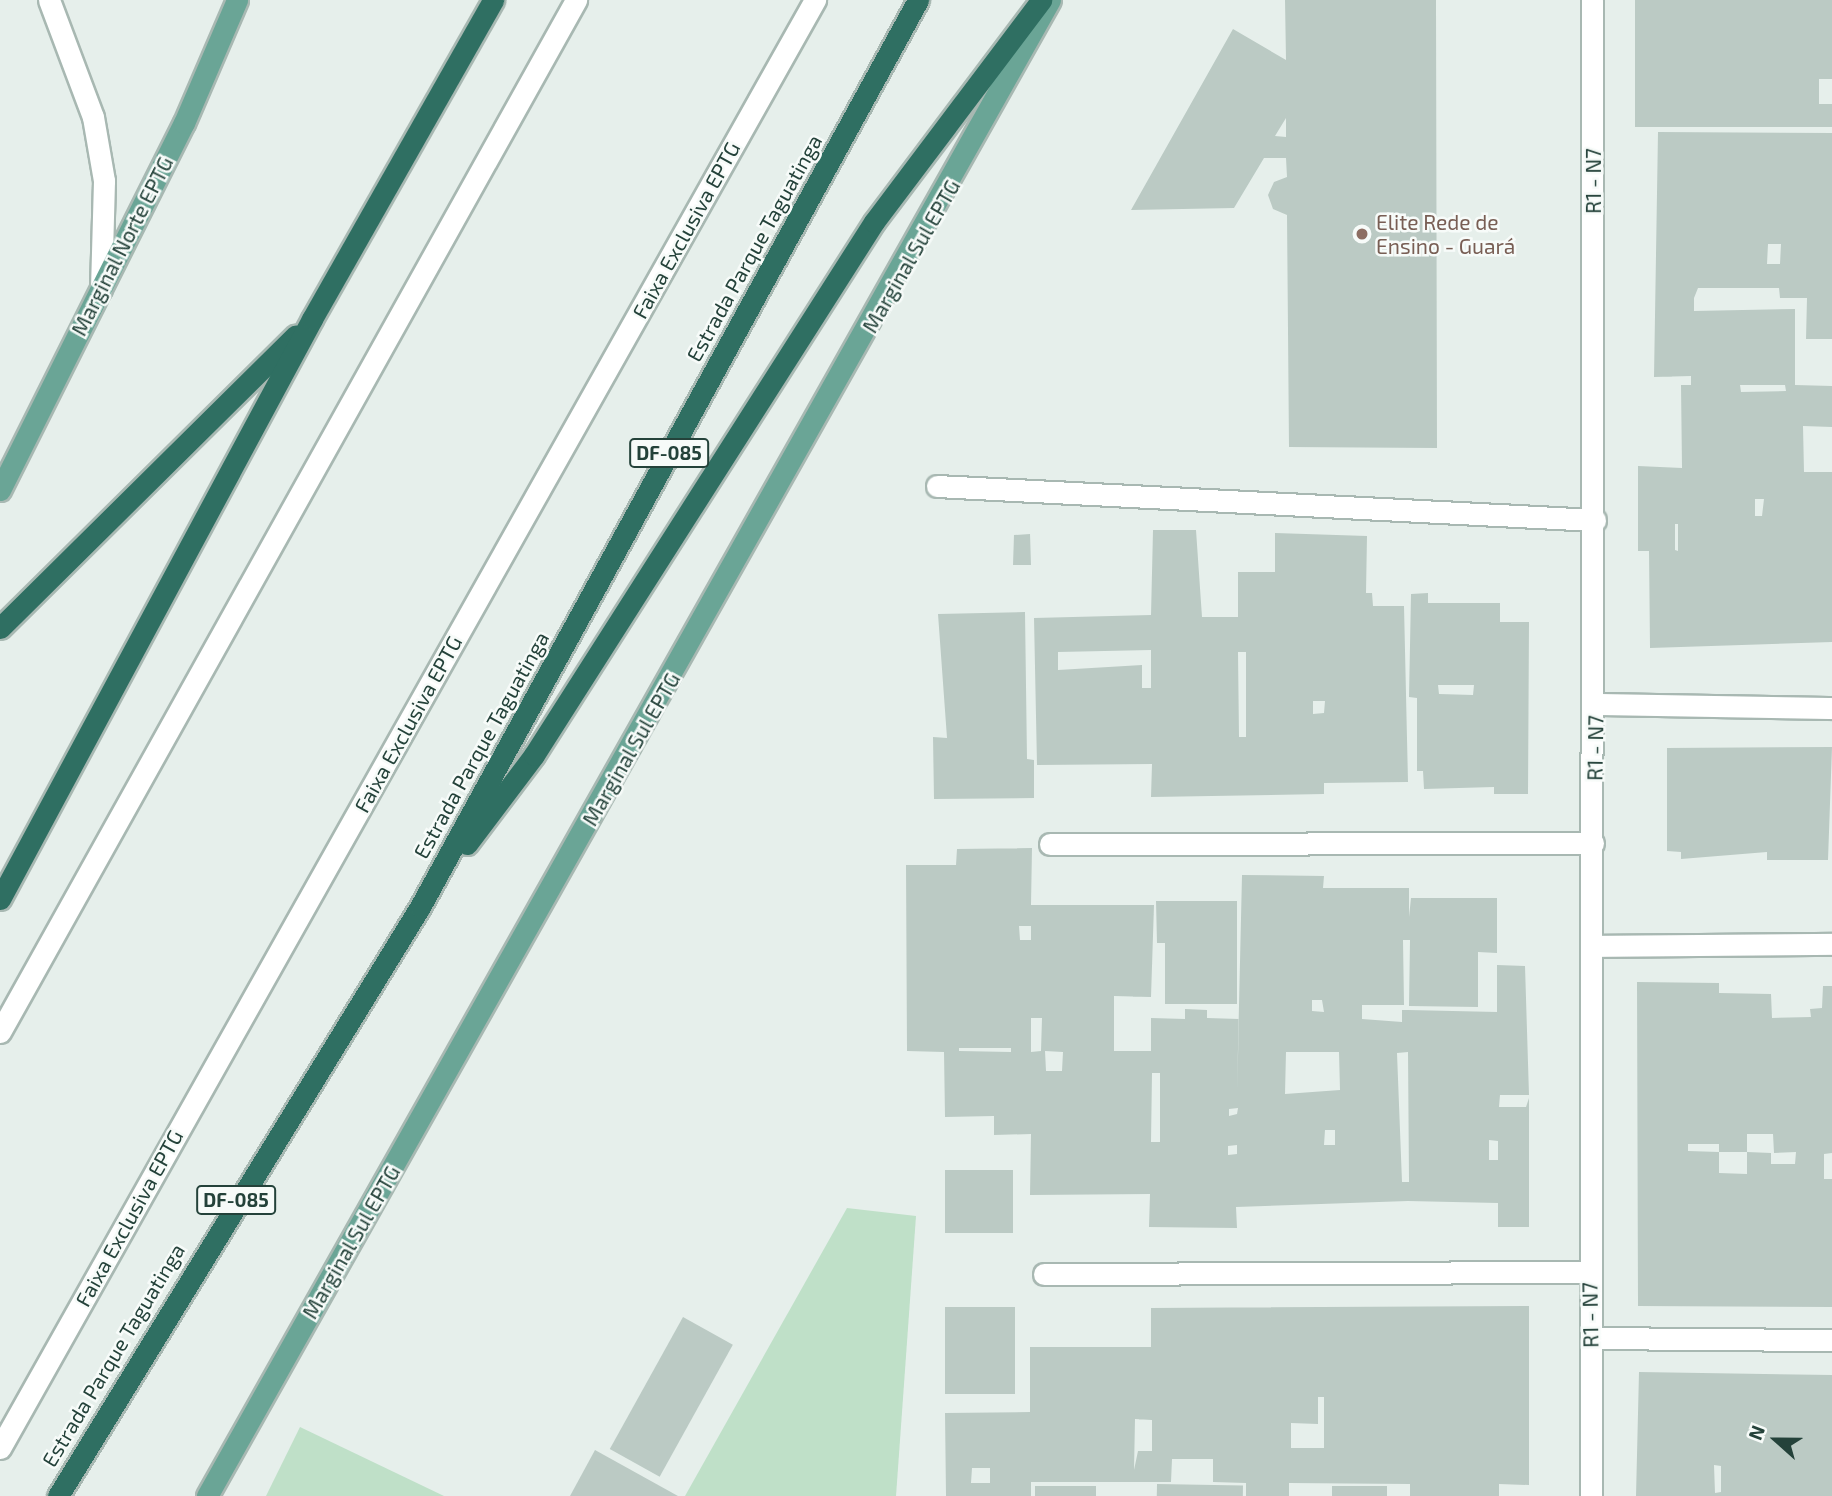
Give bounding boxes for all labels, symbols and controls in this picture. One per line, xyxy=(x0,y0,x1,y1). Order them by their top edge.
street label: Estrada Parque Taguatinga xyxy=(681,130,827,366)
street label: Faixa Exclusiva EPTG xyxy=(627,137,745,323)
street label: R1 - N7 xyxy=(1580,148,1606,214)
street label: Marginal Norte EPTG xyxy=(66,152,178,340)
street label: Marginal Sul EPTG xyxy=(857,174,965,338)
place label: Elite Rede de Ensino - Guará xyxy=(1376,209,1515,259)
marker: Elite Rede de Ensino - Guará xyxy=(1354,226,1370,242)
road number: DF-085 xyxy=(629,437,709,468)
street label: Estrada Parque Taguatinga xyxy=(408,627,554,863)
street label: Faixa Exclusiva EPTG xyxy=(349,631,467,817)
street label: Marginal Sul EPTG xyxy=(577,667,685,831)
street label: R1 - N7 xyxy=(1582,715,1608,781)
street label: Faixa Exclusiva EPTG xyxy=(70,1125,188,1311)
street label: Marginal Sul EPTG xyxy=(297,1160,405,1324)
road number: DF-085 xyxy=(196,1184,276,1216)
street label: Estrada Parque Taguatinga xyxy=(36,1239,190,1471)
street label: R1 - N7 xyxy=(1577,1282,1603,1348)
north arrow xyxy=(1741,1405,1811,1475)
text: N xyxy=(1743,1422,1769,1443)

